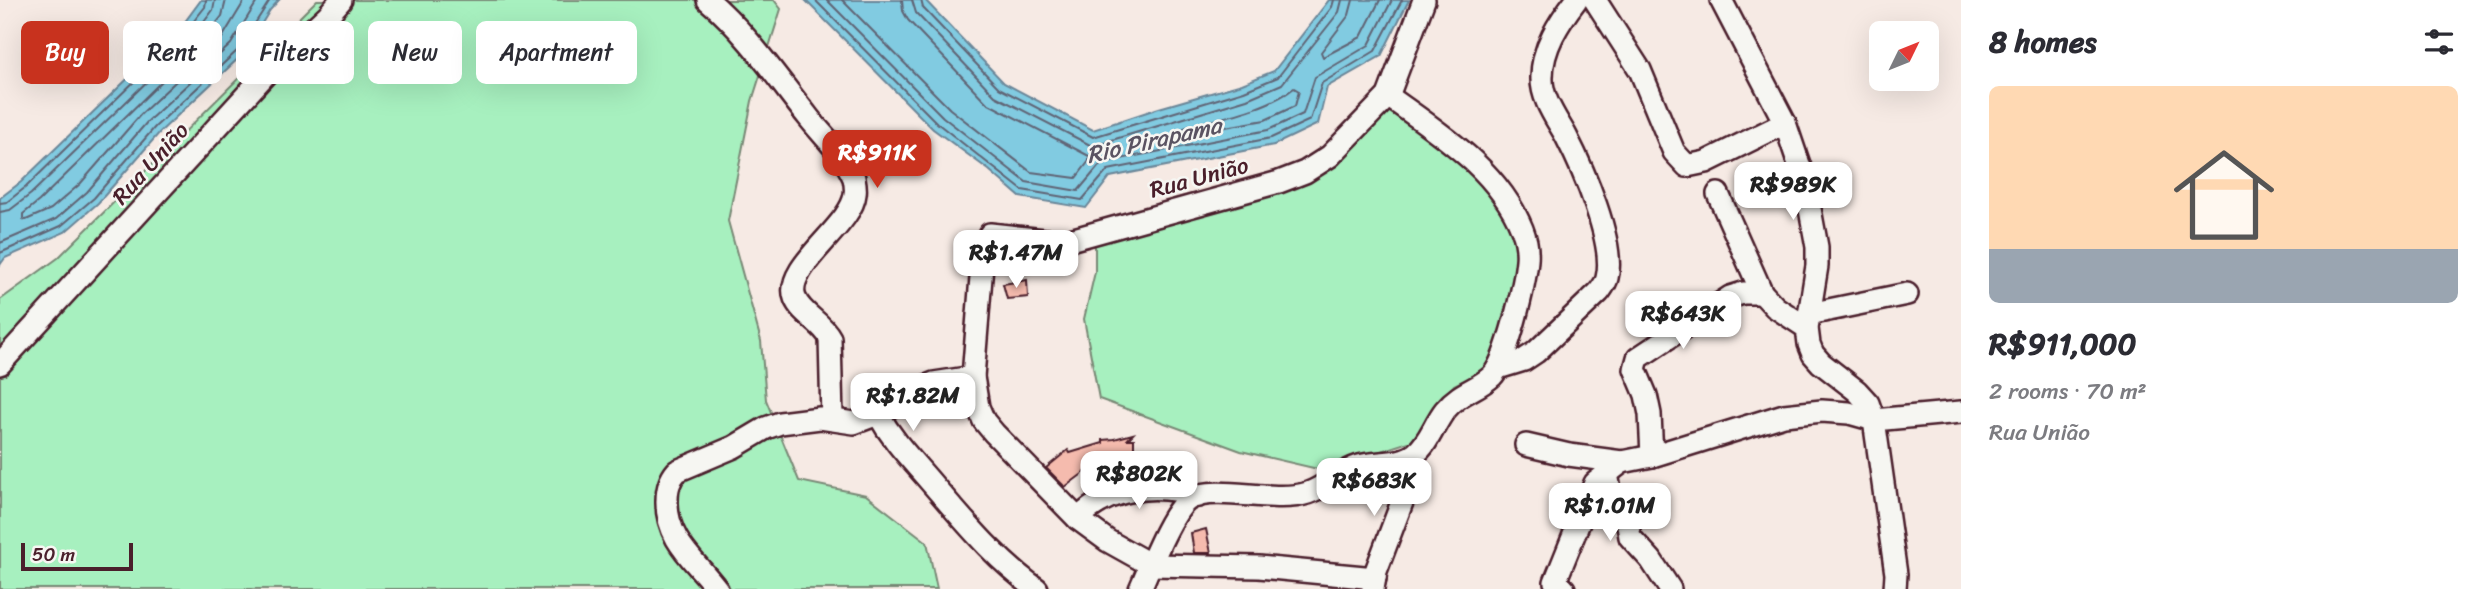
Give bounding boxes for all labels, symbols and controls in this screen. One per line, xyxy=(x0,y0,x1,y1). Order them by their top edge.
text: 8 homes xyxy=(1989,15,2097,69)
chip: Buy xyxy=(21,21,109,84)
chip: Rent xyxy=(123,21,222,84)
chip: Filters xyxy=(236,21,354,84)
chip: New xyxy=(368,21,462,84)
chip: Apartment xyxy=(476,21,637,84)
north arrow xyxy=(1869,21,1939,91)
map controls xyxy=(1869,21,1939,91)
icon: filters xyxy=(2420,23,2458,61)
water label: Rio Pirapama xyxy=(1082,104,1228,176)
street label: Rua União xyxy=(101,112,200,215)
pin: R$911K xyxy=(820,130,934,190)
text: R$911K xyxy=(838,132,916,173)
icon: home xyxy=(2161,132,2287,258)
street label: Rua União xyxy=(1145,145,1254,210)
pin: R$989K xyxy=(1736,162,1850,222)
text: R$989K xyxy=(1750,164,1836,205)
pin: R$1.47M xyxy=(951,230,1081,290)
text: R$1.47M xyxy=(969,232,1063,273)
pin: R$643K xyxy=(1626,292,1740,351)
text: R$643K xyxy=(1641,293,1725,334)
text: R$911,000 xyxy=(1989,317,2137,371)
text: 2 rooms · 70 m² xyxy=(1989,371,2147,412)
pin: R$1.82M xyxy=(848,374,978,433)
text: R$1.82M xyxy=(866,375,960,416)
text: Rua União xyxy=(1989,412,2090,453)
pin: R$802K xyxy=(1082,452,1196,511)
text: R$802K xyxy=(1096,453,1182,494)
pin: R$683K xyxy=(1317,458,1431,518)
text: R$683K xyxy=(1333,460,1415,501)
pin: R$1.01M xyxy=(1545,484,1675,543)
text: R$1.01M xyxy=(1565,485,1655,526)
text: 50 m xyxy=(32,538,75,571)
scale bar xyxy=(21,540,133,572)

